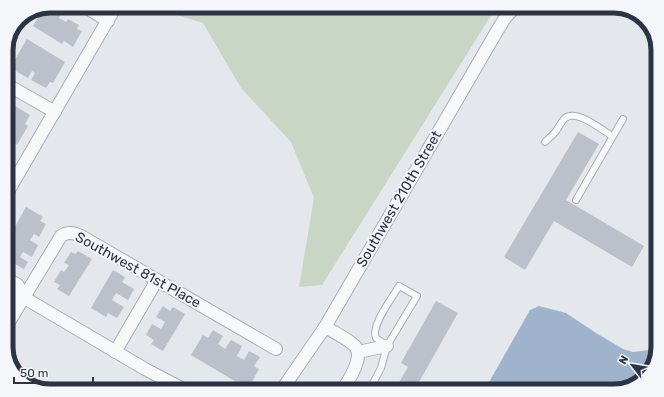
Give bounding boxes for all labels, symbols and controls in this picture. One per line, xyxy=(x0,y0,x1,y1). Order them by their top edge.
street label: Southwest 210th Street xyxy=(353,127,445,270)
street label: Southwest 81st Place xyxy=(72,228,204,312)
north arrow xyxy=(612,345,652,385)
text: N xyxy=(616,353,632,367)
scale bar xyxy=(14,359,93,385)
text: 50 m xyxy=(20,366,48,380)

